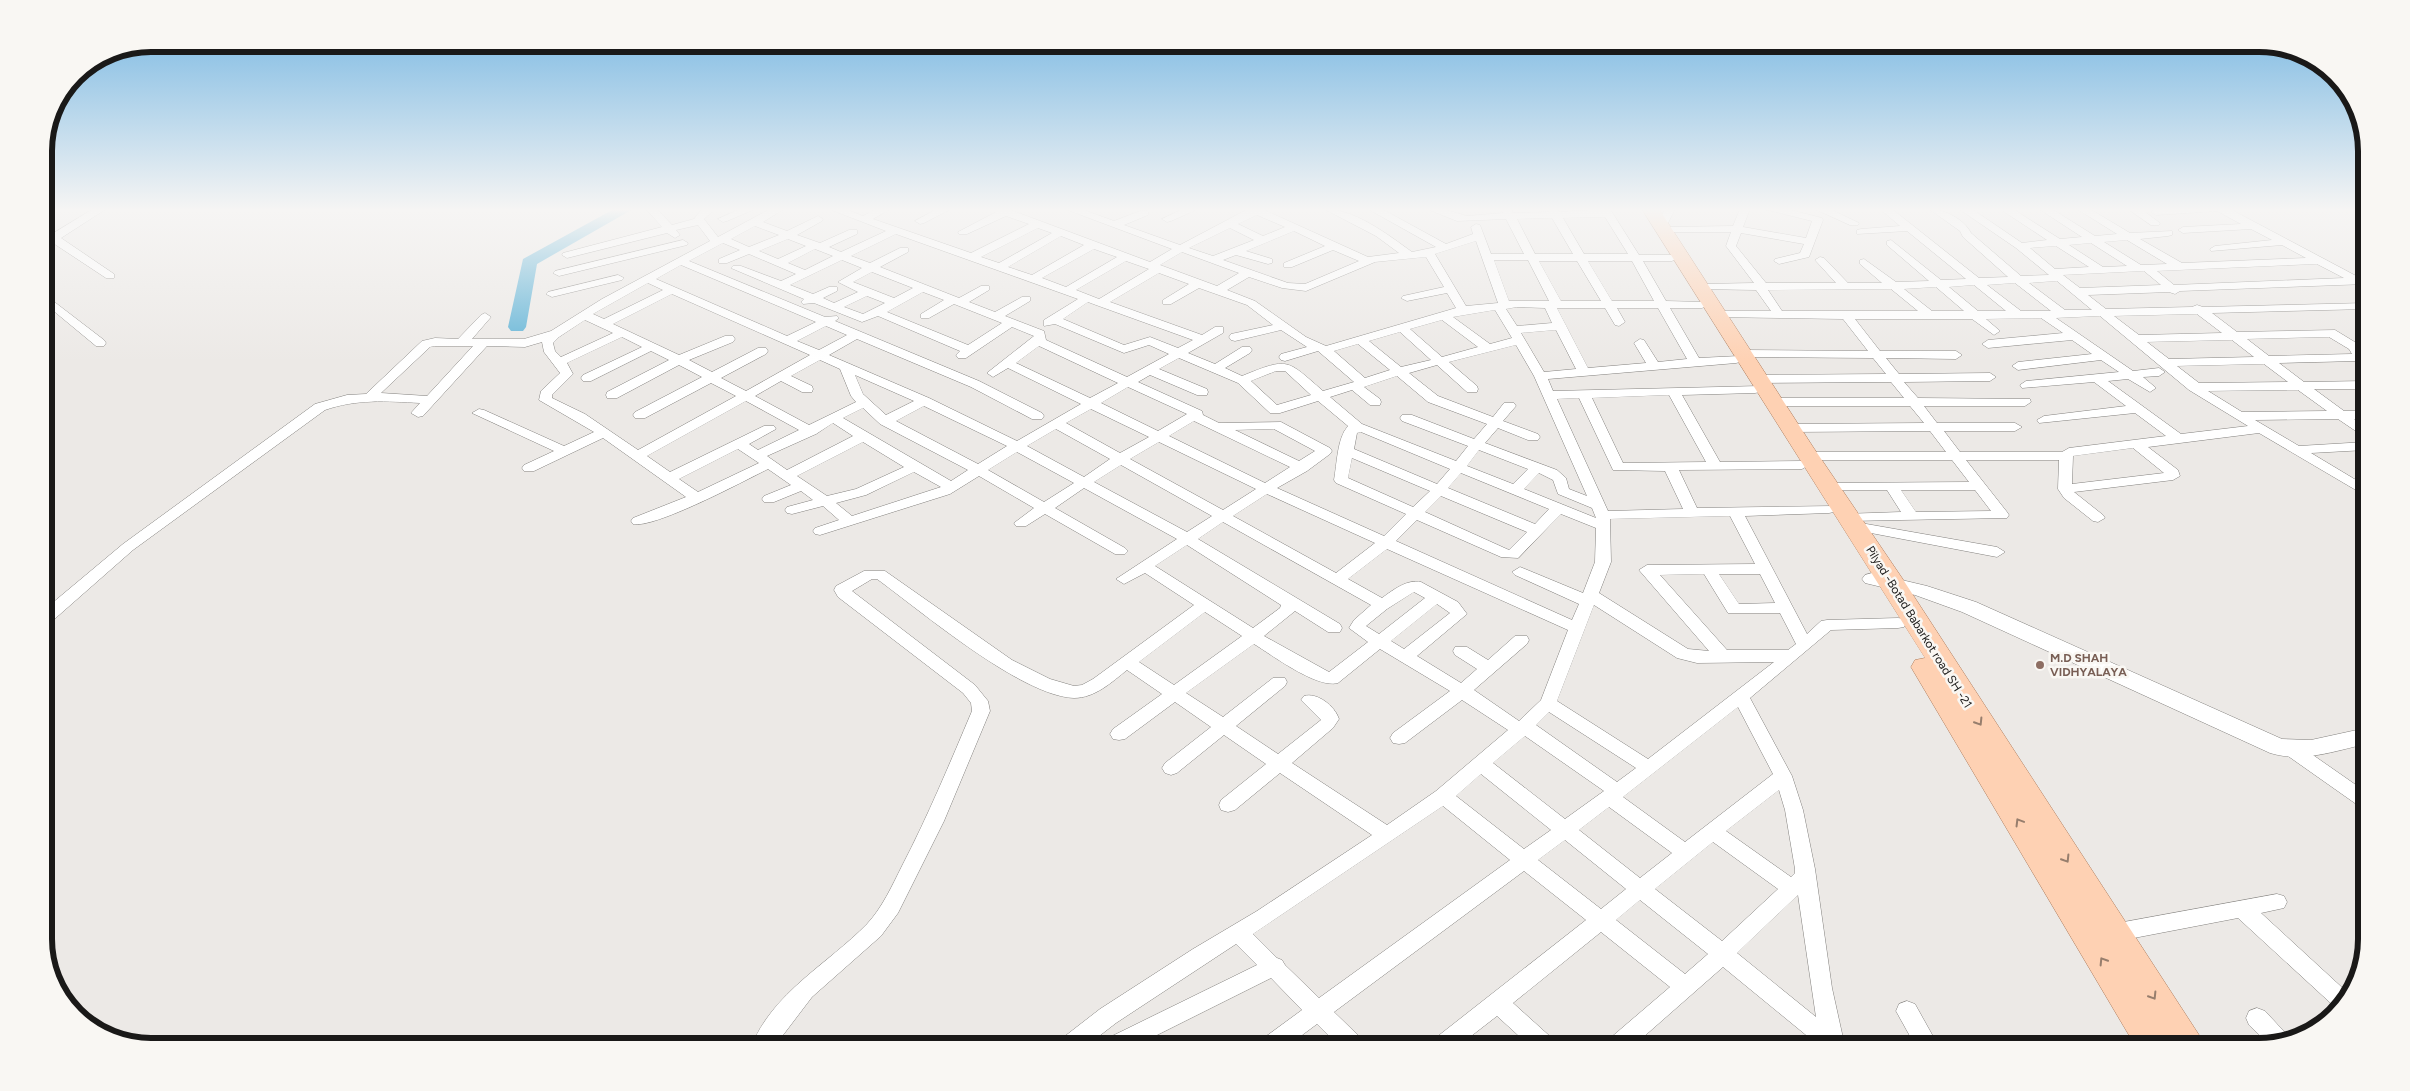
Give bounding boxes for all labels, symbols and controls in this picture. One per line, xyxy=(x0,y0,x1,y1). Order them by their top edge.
street label: Pilyad -Botad Babarkot road SH -21 xyxy=(1863,543,1975,711)
place label: M.D SHAH VIDHYALAYA xyxy=(2050,651,2127,679)
marker: M.D SHAH VIDHYALAYA xyxy=(2034,659,2046,671)
one-way arrow xyxy=(1973,716,1982,725)
one-way arrow xyxy=(2015,819,2025,828)
one-way arrow xyxy=(2060,853,2070,862)
one-way arrow xyxy=(2099,958,2109,967)
one-way arrow xyxy=(2147,991,2157,1000)

